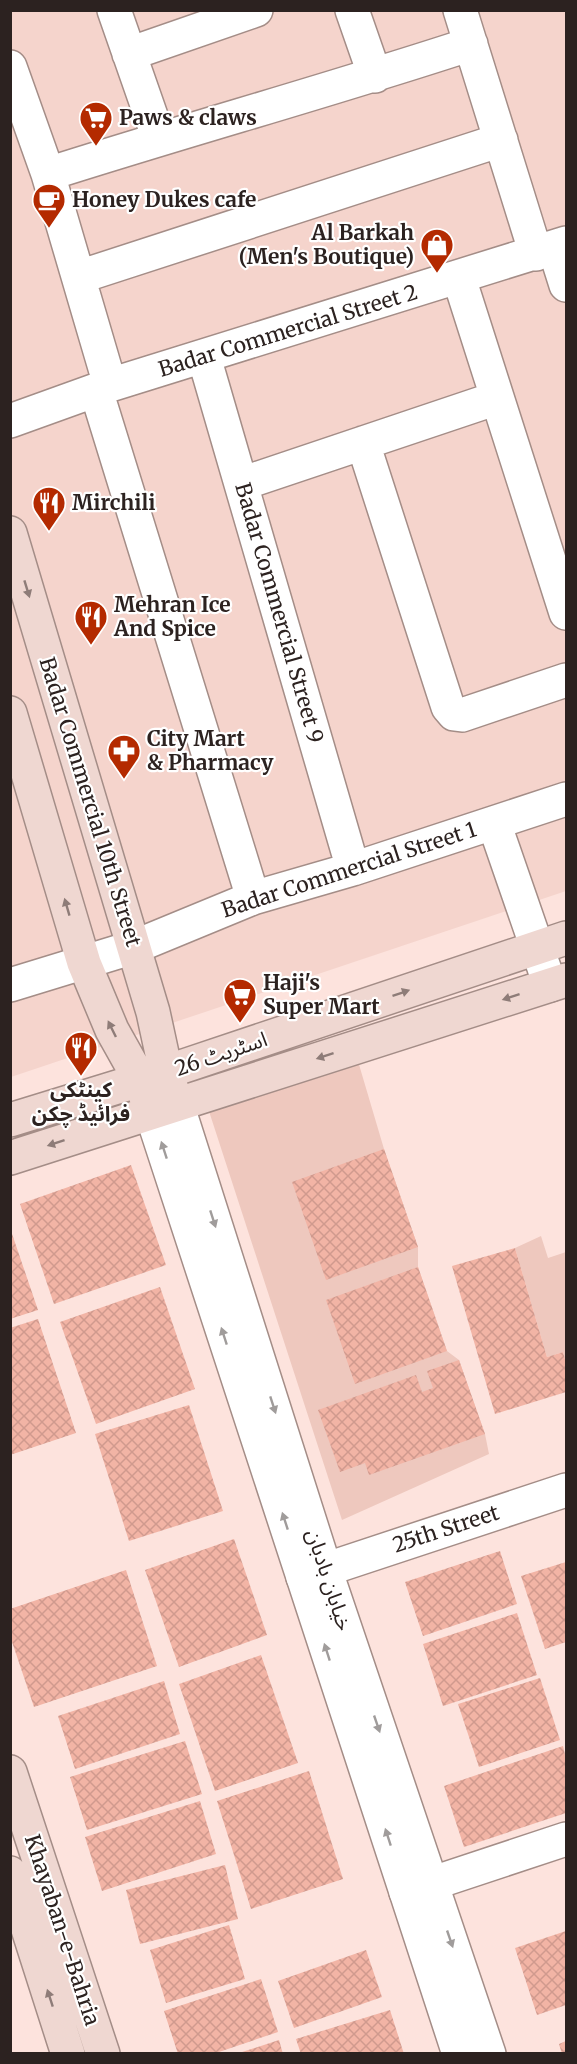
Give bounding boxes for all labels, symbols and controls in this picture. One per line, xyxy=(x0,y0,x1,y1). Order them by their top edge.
supermarket icon: Paws & claws xyxy=(78,100,114,147)
place label: Paws & claws xyxy=(119,104,257,131)
cafe icon: Honey Dukes cafe xyxy=(31,182,67,229)
place label: Honey Dukes cafe xyxy=(72,186,256,213)
place label: Al Barkah (Men's Boutique) xyxy=(239,219,414,270)
shop icon: Al Barkah (Men's Boutique) xyxy=(419,227,455,274)
street label: Badar Commercial Street 2 xyxy=(155,278,421,383)
street label: Badar Commercial Street 9 xyxy=(229,480,330,746)
restaurant icon: Mirchili xyxy=(31,485,67,532)
place label: Mirchili xyxy=(72,489,155,516)
one-way arrow xyxy=(23,580,32,598)
place label: Mehran Ice And Spice xyxy=(113,591,231,642)
restaurant icon: Mehran Ice And Spice xyxy=(73,599,109,646)
street label: Badar Commercial 10th Street xyxy=(34,654,147,950)
place label: City Mart & Pharmacy xyxy=(147,725,274,776)
pharmacy icon: City Mart & Pharmacy xyxy=(106,733,142,780)
street label: Badar Commercial Street 1 xyxy=(218,816,480,924)
one-way arrow xyxy=(62,898,72,916)
place label: Haji's Super Mart xyxy=(263,969,380,1020)
supermarket icon: Haji's Super Mart xyxy=(222,977,258,1024)
one-way arrow xyxy=(392,988,410,998)
one-way arrow xyxy=(502,993,520,1003)
one-way arrow xyxy=(107,1020,117,1037)
street label: اسٹریٹ 26 xyxy=(171,1025,271,1082)
restaurant icon: کینٹکی فرائیڈ چکن xyxy=(63,1030,99,1077)
one-way arrow xyxy=(316,1052,334,1062)
place label: کینٹکی فرائیڈ چکن xyxy=(32,1076,130,1128)
one-way arrow xyxy=(47,1139,65,1148)
one-way arrow xyxy=(159,1141,168,1159)
one-way arrow xyxy=(209,1210,219,1228)
one-way arrow xyxy=(219,1327,229,1345)
one-way arrow xyxy=(269,1396,278,1414)
street label: 25th Street xyxy=(389,1499,502,1558)
one-way arrow xyxy=(279,1512,289,1530)
street label: خیابان بادبان xyxy=(300,1526,359,1634)
one-way arrow xyxy=(322,1643,332,1661)
one-way arrow xyxy=(373,1715,382,1733)
one-way arrow xyxy=(383,1828,392,1846)
street label: Khayaban-e-Bahria xyxy=(19,1831,106,2029)
one-way arrow xyxy=(445,1930,455,1948)
one-way arrow xyxy=(45,1989,54,2007)

